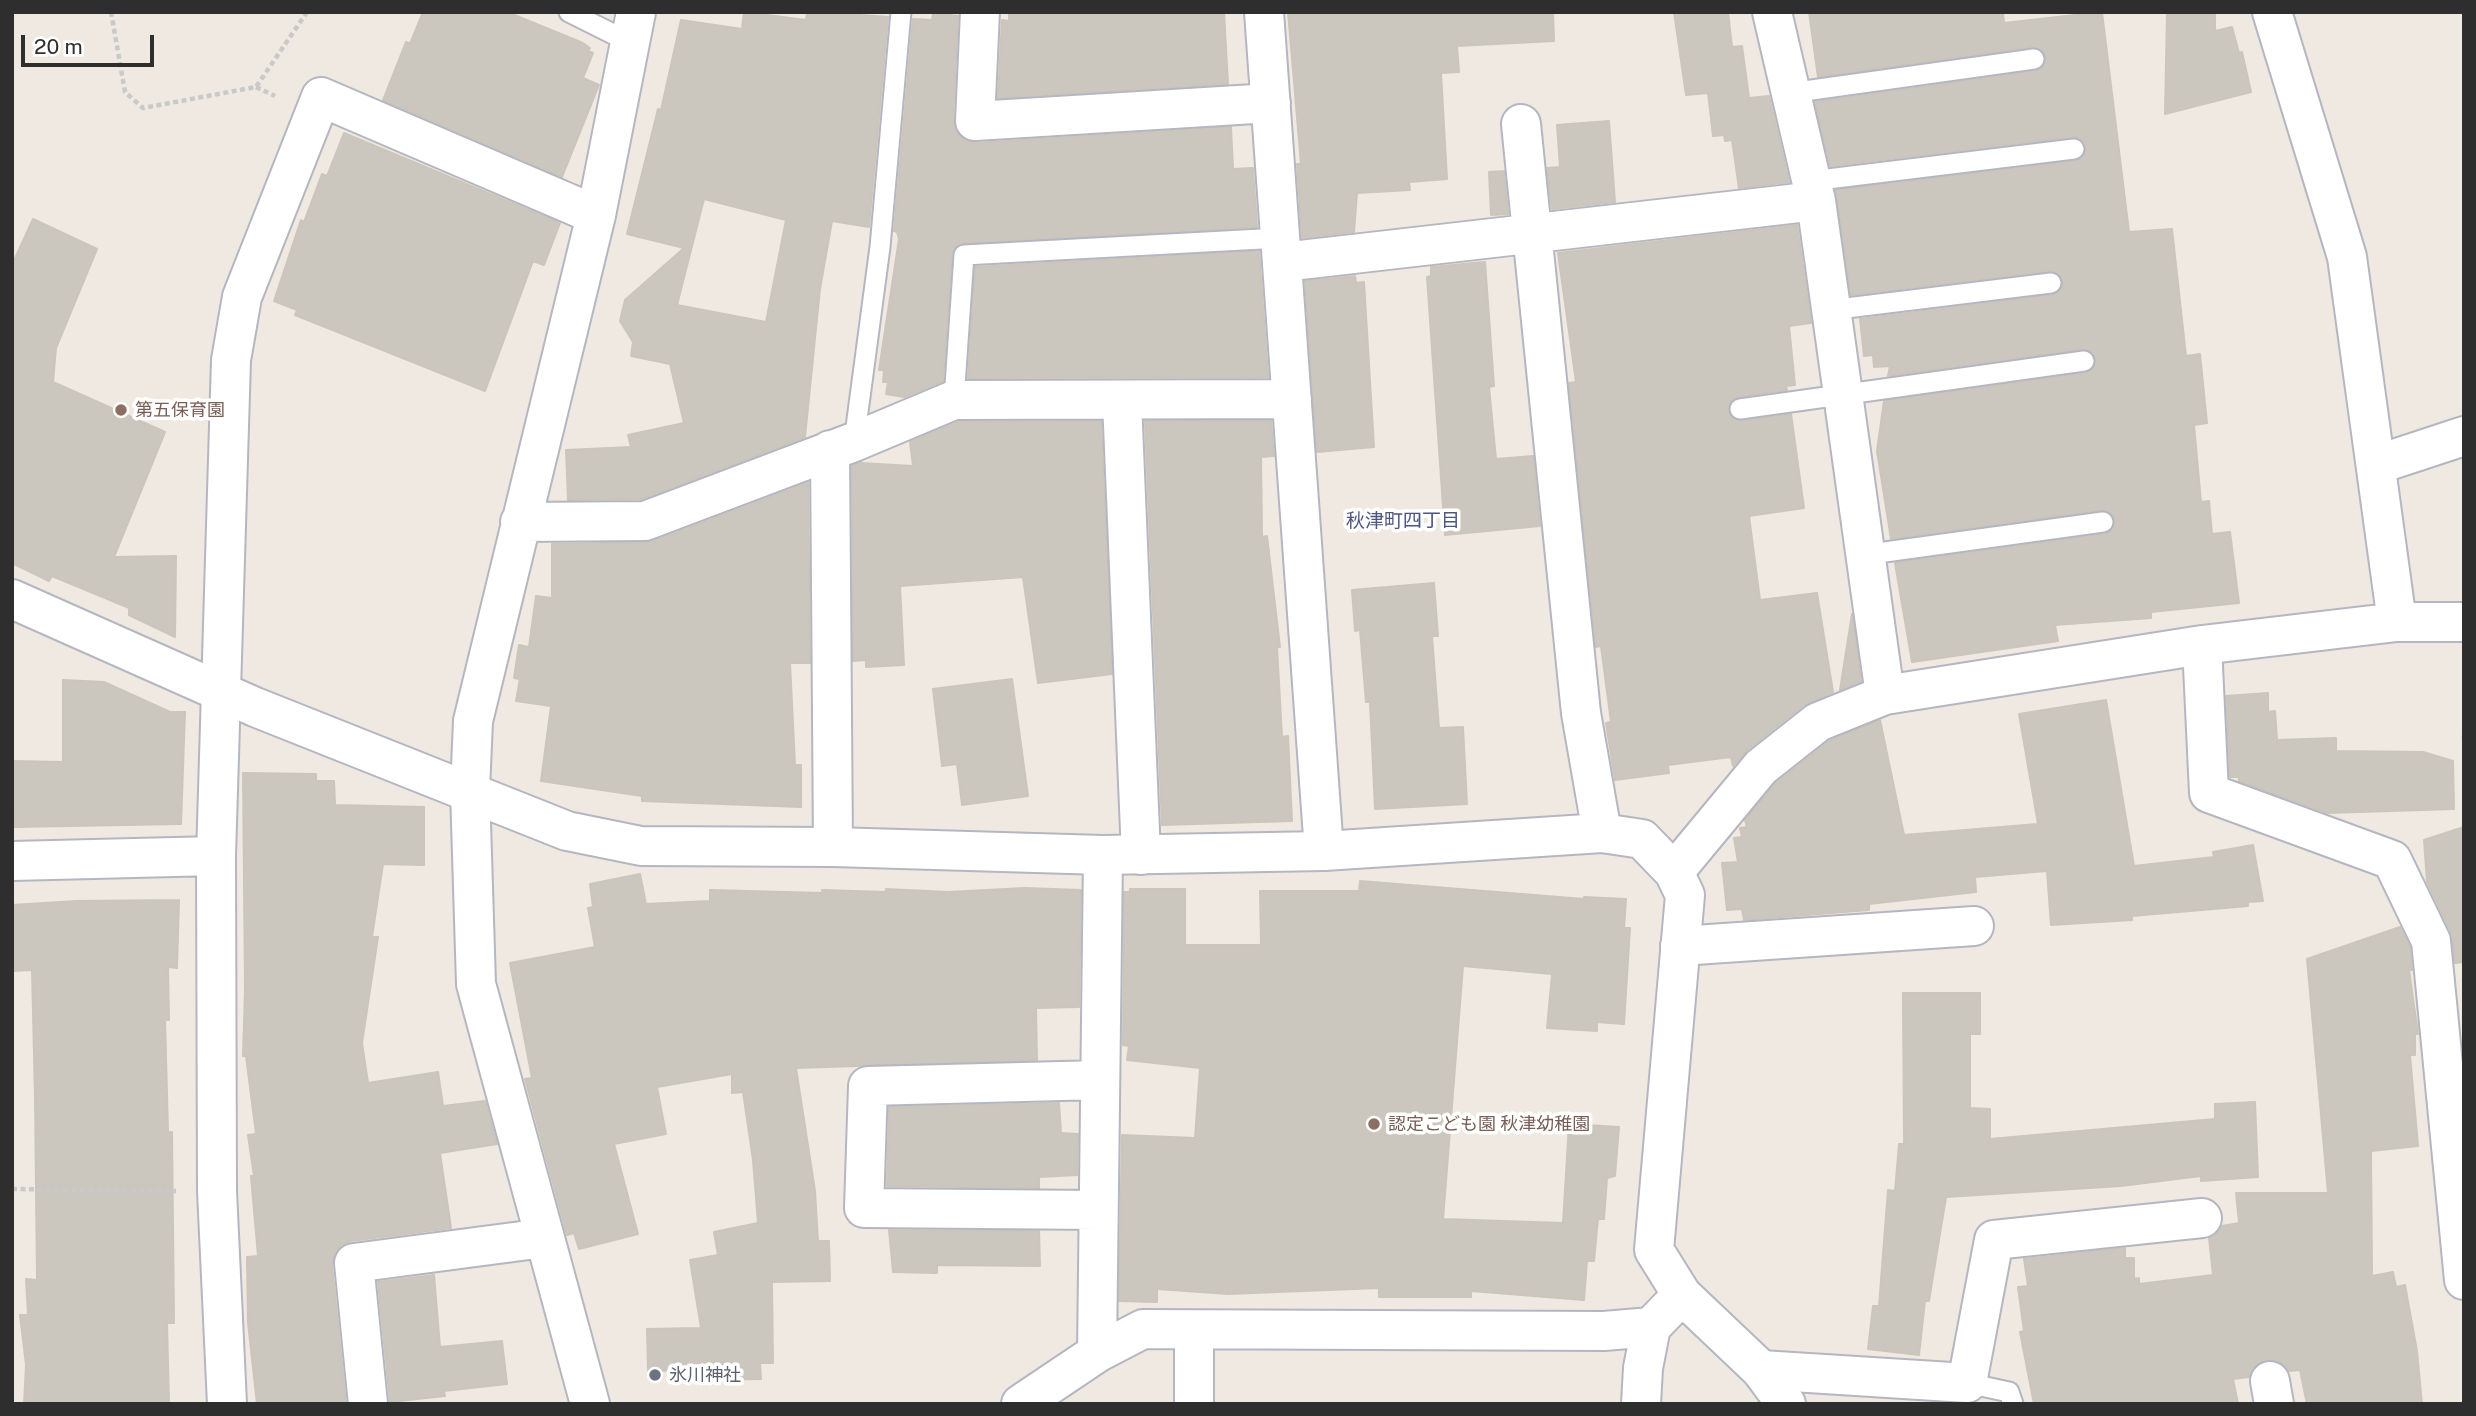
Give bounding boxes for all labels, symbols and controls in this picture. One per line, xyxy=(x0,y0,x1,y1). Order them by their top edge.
scale bar xyxy=(24,21,158,65)
text: 20 m xyxy=(34,34,83,59)
place label: 第五保育園 xyxy=(135,399,225,421)
marker: 第五保育園 xyxy=(113,402,129,418)
district label: 秋津町四丁目 xyxy=(1346,510,1460,532)
place label: 認定こども園 秋津幼稚園 xyxy=(1388,1113,1590,1135)
marker: 認定こども園 秋津幼稚園 xyxy=(1366,1116,1382,1132)
place label: 氷川神社 xyxy=(669,1364,741,1386)
marker: 氷川神社 xyxy=(647,1367,663,1383)

